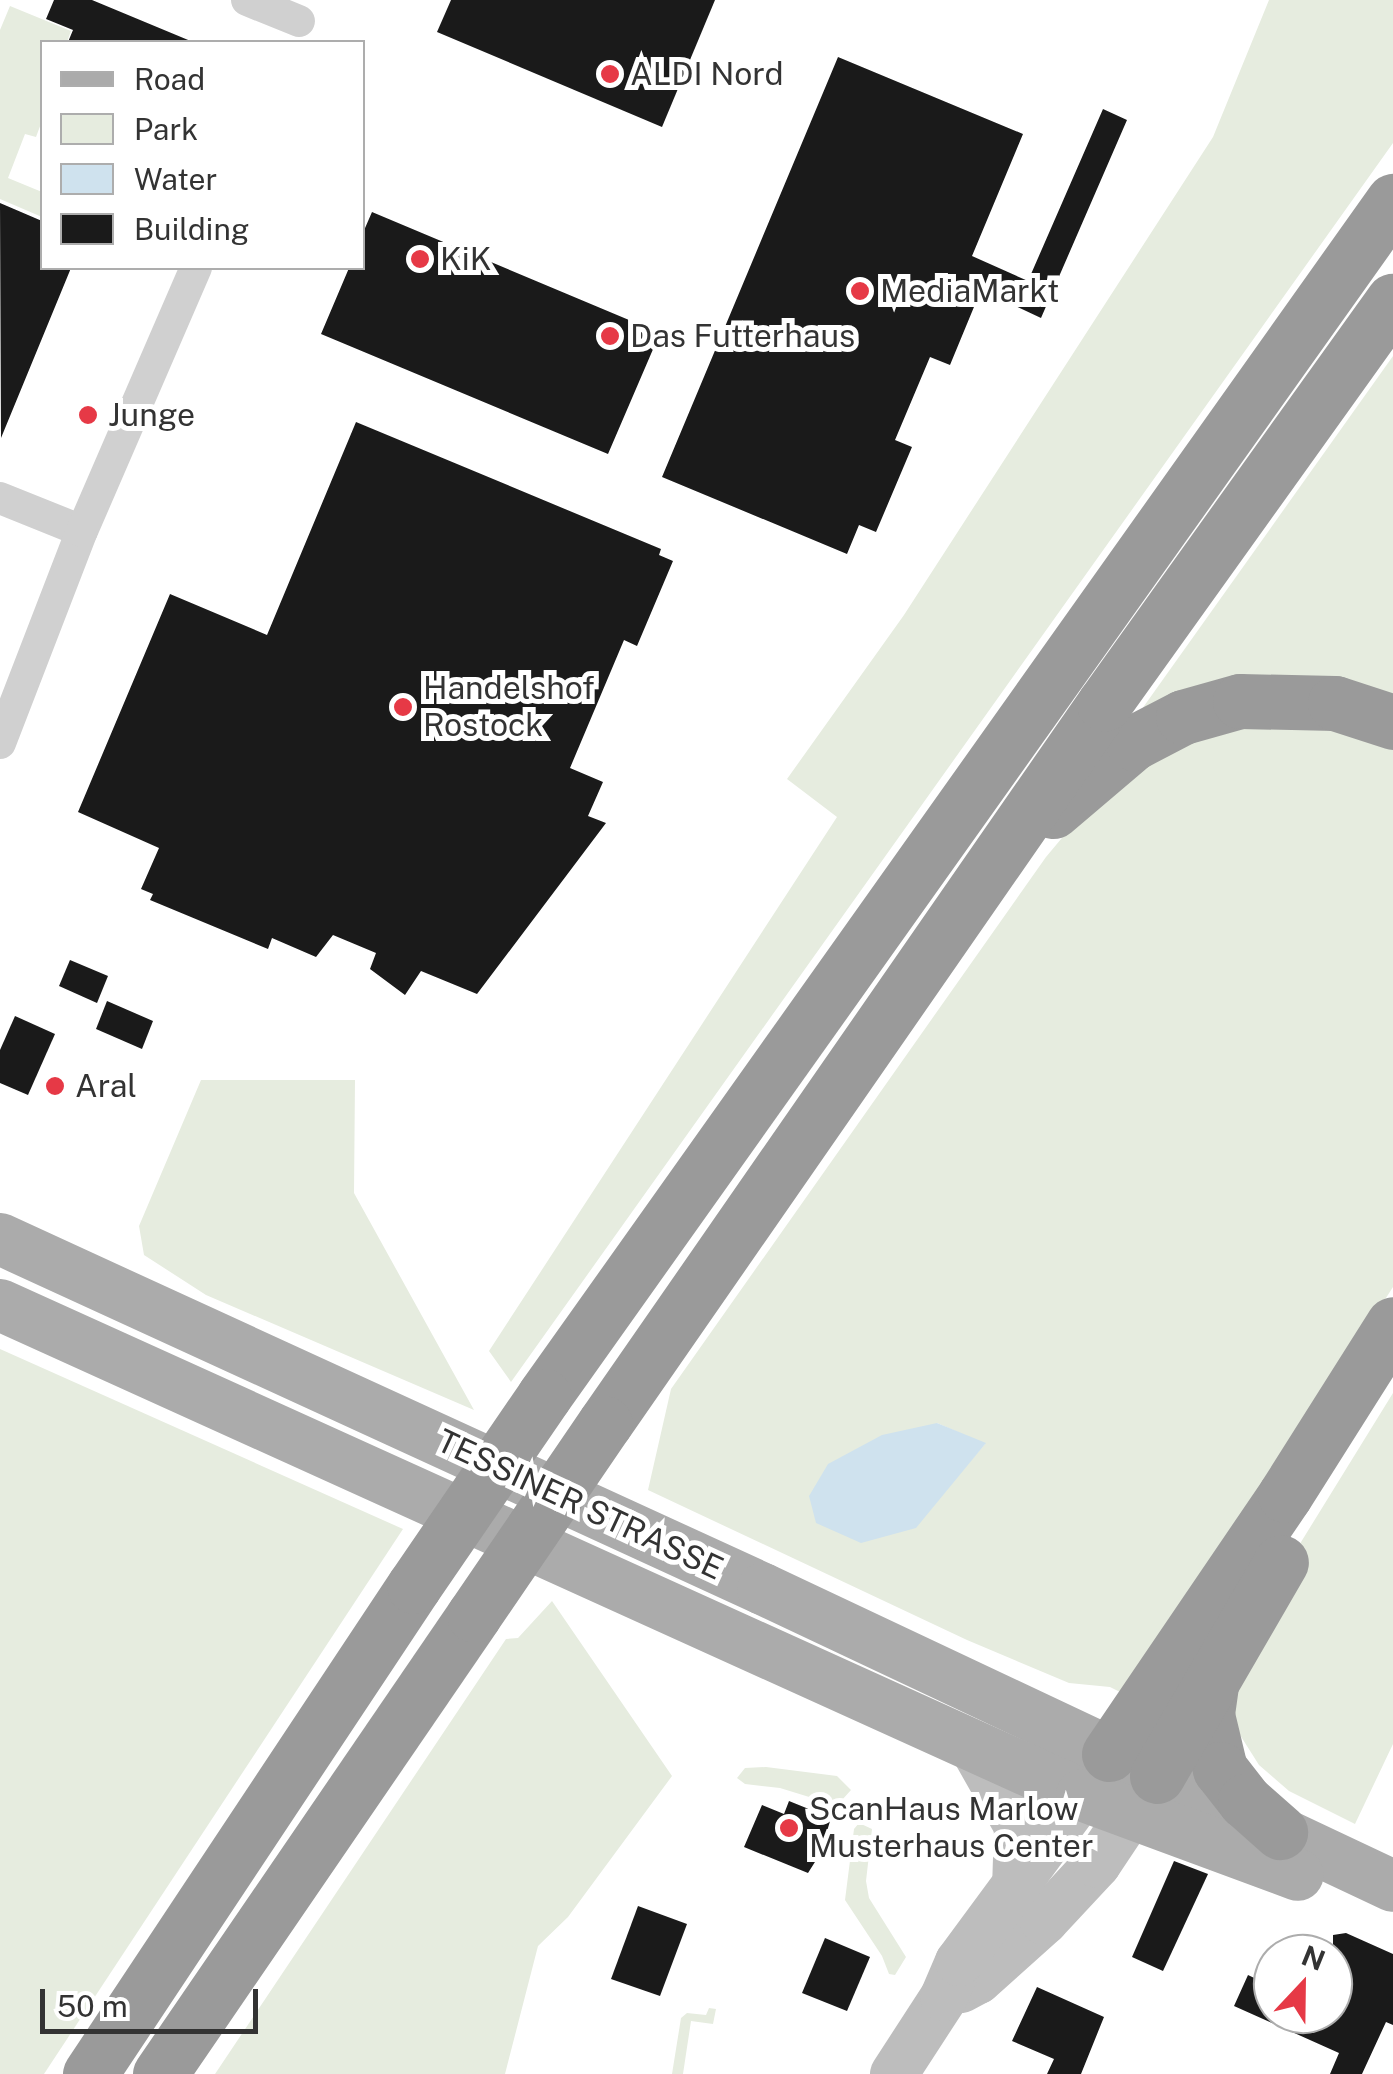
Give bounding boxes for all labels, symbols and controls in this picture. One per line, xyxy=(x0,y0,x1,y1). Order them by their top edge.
legend xyxy=(40,40,365,270)
place label: ALDI Nord xyxy=(630,55,784,93)
text: Road xyxy=(134,61,205,97)
marker: ALDI Nord xyxy=(599,63,621,85)
text: Park xyxy=(134,111,198,147)
text: Water xyxy=(134,161,217,197)
text: Building xyxy=(134,211,249,247)
place label: KiK xyxy=(440,240,492,278)
marker: KiK xyxy=(409,248,431,270)
place label: MediaMarkt xyxy=(880,272,1060,310)
marker: MediaMarkt xyxy=(849,280,871,302)
place label: Das Futterhaus xyxy=(630,317,855,355)
marker: Das Futterhaus xyxy=(599,325,621,347)
place label: Junge xyxy=(108,396,195,434)
marker: Junge xyxy=(77,404,99,426)
place label: Handelshof Rostock xyxy=(423,670,595,745)
marker: Handelshof Rostock xyxy=(392,696,414,718)
place label: Aral xyxy=(75,1067,137,1105)
marker: Aral xyxy=(44,1075,66,1097)
street label: TESSINER STRASSE xyxy=(431,1422,729,1588)
place label: ScanHaus Marlow Musterhaus Center xyxy=(809,1791,1094,1866)
marker: ScanHaus Marlow Musterhaus Center xyxy=(778,1817,800,1839)
north arrow xyxy=(1253,1934,1353,2034)
text: N xyxy=(1297,1938,1330,1977)
scale bar xyxy=(45,1969,262,2031)
text: 50 m xyxy=(57,1988,128,2024)

